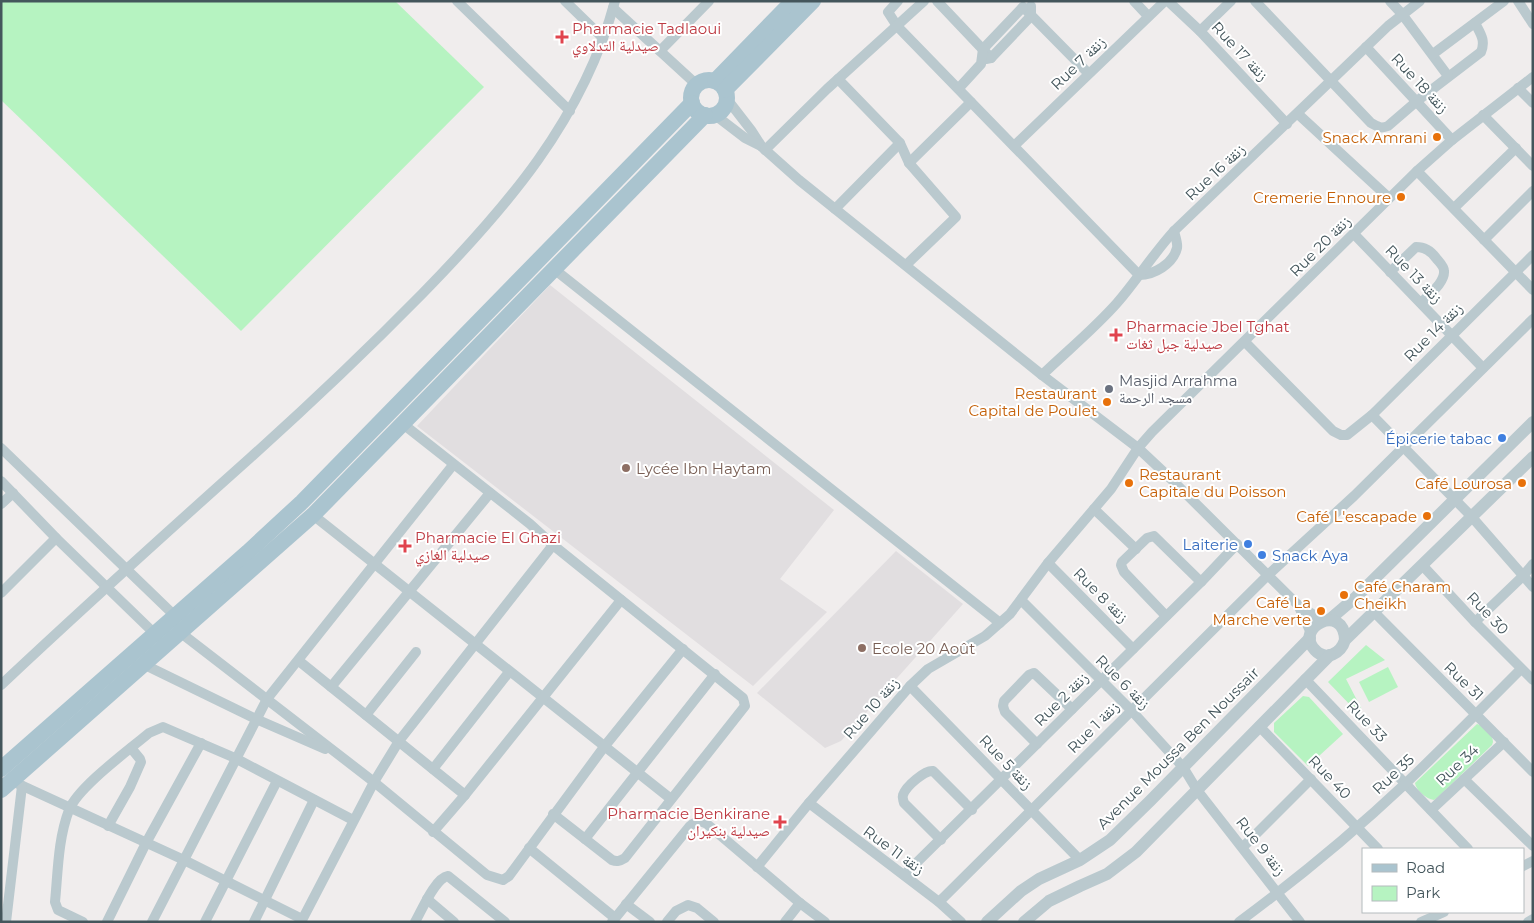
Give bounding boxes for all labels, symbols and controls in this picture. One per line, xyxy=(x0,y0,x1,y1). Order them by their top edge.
street label: Rue 17 زنقة xyxy=(1208,17,1273,85)
place label: Pharmacie Tadlaoui صيدلية التدلاوي xyxy=(572,19,721,57)
marker: Pharmacie Tadlaoui صيدلية التدلاوي xyxy=(556,31,568,43)
street label: Rue 7 زنقة xyxy=(1047,32,1110,94)
street label: Rue 18 زنقة xyxy=(1387,49,1453,117)
place label: Snack Amrani xyxy=(1322,128,1427,147)
marker: Snack Amrani xyxy=(1431,131,1443,143)
street label: Rue 16 زنقة xyxy=(1181,139,1249,204)
place label: Cremerie Ennoure xyxy=(1253,188,1391,207)
marker: Cremerie Ennoure xyxy=(1395,191,1407,203)
street label: Rue 20 زنقة xyxy=(1285,211,1355,281)
street label: Rue 13 زنقة xyxy=(1381,241,1447,307)
street label: Rue 14 زنقة xyxy=(1400,298,1467,365)
place label: Pharmacie Jbel Tghat صيدلية جبل ثغات xyxy=(1126,317,1290,354)
marker: Pharmacie Jbel Tghat صيدلية جبل ثغات xyxy=(1110,329,1122,341)
place label: Masjid Arrahma مسجد الرحمة xyxy=(1119,371,1238,407)
marker: Masjid Arrahma مسجد الرحمة xyxy=(1103,383,1115,395)
place label: Restaurant Capital de Poulet xyxy=(969,384,1097,420)
marker: Restaurant Capital de Poulet xyxy=(1101,396,1113,408)
place label: Épicerie tabac xyxy=(1385,429,1492,448)
marker: Épicerie tabac xyxy=(1496,432,1508,444)
place label: Lycée Ibn Haytam xyxy=(636,459,771,478)
marker: Lycée Ibn Haytam xyxy=(620,462,632,474)
place label: Restaurant Capitale du Poisson xyxy=(1139,465,1287,501)
place label: Café Lourosa xyxy=(1415,474,1512,493)
marker: Restaurant Capitale du Poisson xyxy=(1123,477,1135,489)
marker: Café Lourosa xyxy=(1516,477,1528,489)
place label: Café L'escapade xyxy=(1296,507,1417,526)
marker: Café L'escapade xyxy=(1421,510,1433,522)
place label: Pharmacie El Ghazi صيدلية الغازي xyxy=(415,528,561,566)
place label: Laiterie xyxy=(1183,535,1238,554)
marker: Laiterie xyxy=(1242,538,1254,550)
marker: Pharmacie El Ghazi صيدلية الغازي xyxy=(399,540,411,552)
place label: Snack Aya xyxy=(1272,546,1349,565)
marker: Snack Aya xyxy=(1256,549,1268,561)
street label: Rue 8 زنقة xyxy=(1070,564,1133,627)
place label: Café Charam Cheikh xyxy=(1354,577,1451,613)
street label: Rue 30 xyxy=(1463,588,1513,638)
marker: Café Charam Cheikh xyxy=(1338,589,1350,601)
place label: Café La Marche verte xyxy=(1212,593,1311,629)
marker: Café La Marche verte xyxy=(1315,605,1327,617)
place label: Ecole 20 Août xyxy=(872,639,975,658)
marker: Ecole 20 Août xyxy=(856,642,868,654)
street label: Rue 6 زنقة xyxy=(1092,651,1154,713)
street label: Rue 31 xyxy=(1440,658,1488,704)
street label: Avenue Moussa Ben Noussair xyxy=(1093,663,1263,833)
street label: Rue 2 زنقة xyxy=(1030,668,1092,730)
street label: Rue 10 زنقة xyxy=(839,673,903,743)
street label: Rue 33 xyxy=(1343,696,1391,746)
street label: Rue 1 زنقة xyxy=(1063,697,1123,757)
street label: Rue 5 زنقة xyxy=(975,731,1037,794)
street label: Rue 34 xyxy=(1431,740,1483,790)
street label: Rue 35 xyxy=(1368,750,1418,798)
street label: Rue 40 xyxy=(1304,751,1356,803)
place label: Pharmacie Benkirane صيدلية بنكيران xyxy=(607,804,770,841)
street label: Rue 9 زنقة xyxy=(1232,813,1290,879)
marker: Pharmacie Benkirane صيدلية بنكيران xyxy=(774,816,786,828)
street label: Rue 11 زنقة xyxy=(860,821,929,879)
legend xyxy=(1362,848,1524,913)
text: Road xyxy=(1406,858,1445,877)
text: Park xyxy=(1406,883,1440,902)

